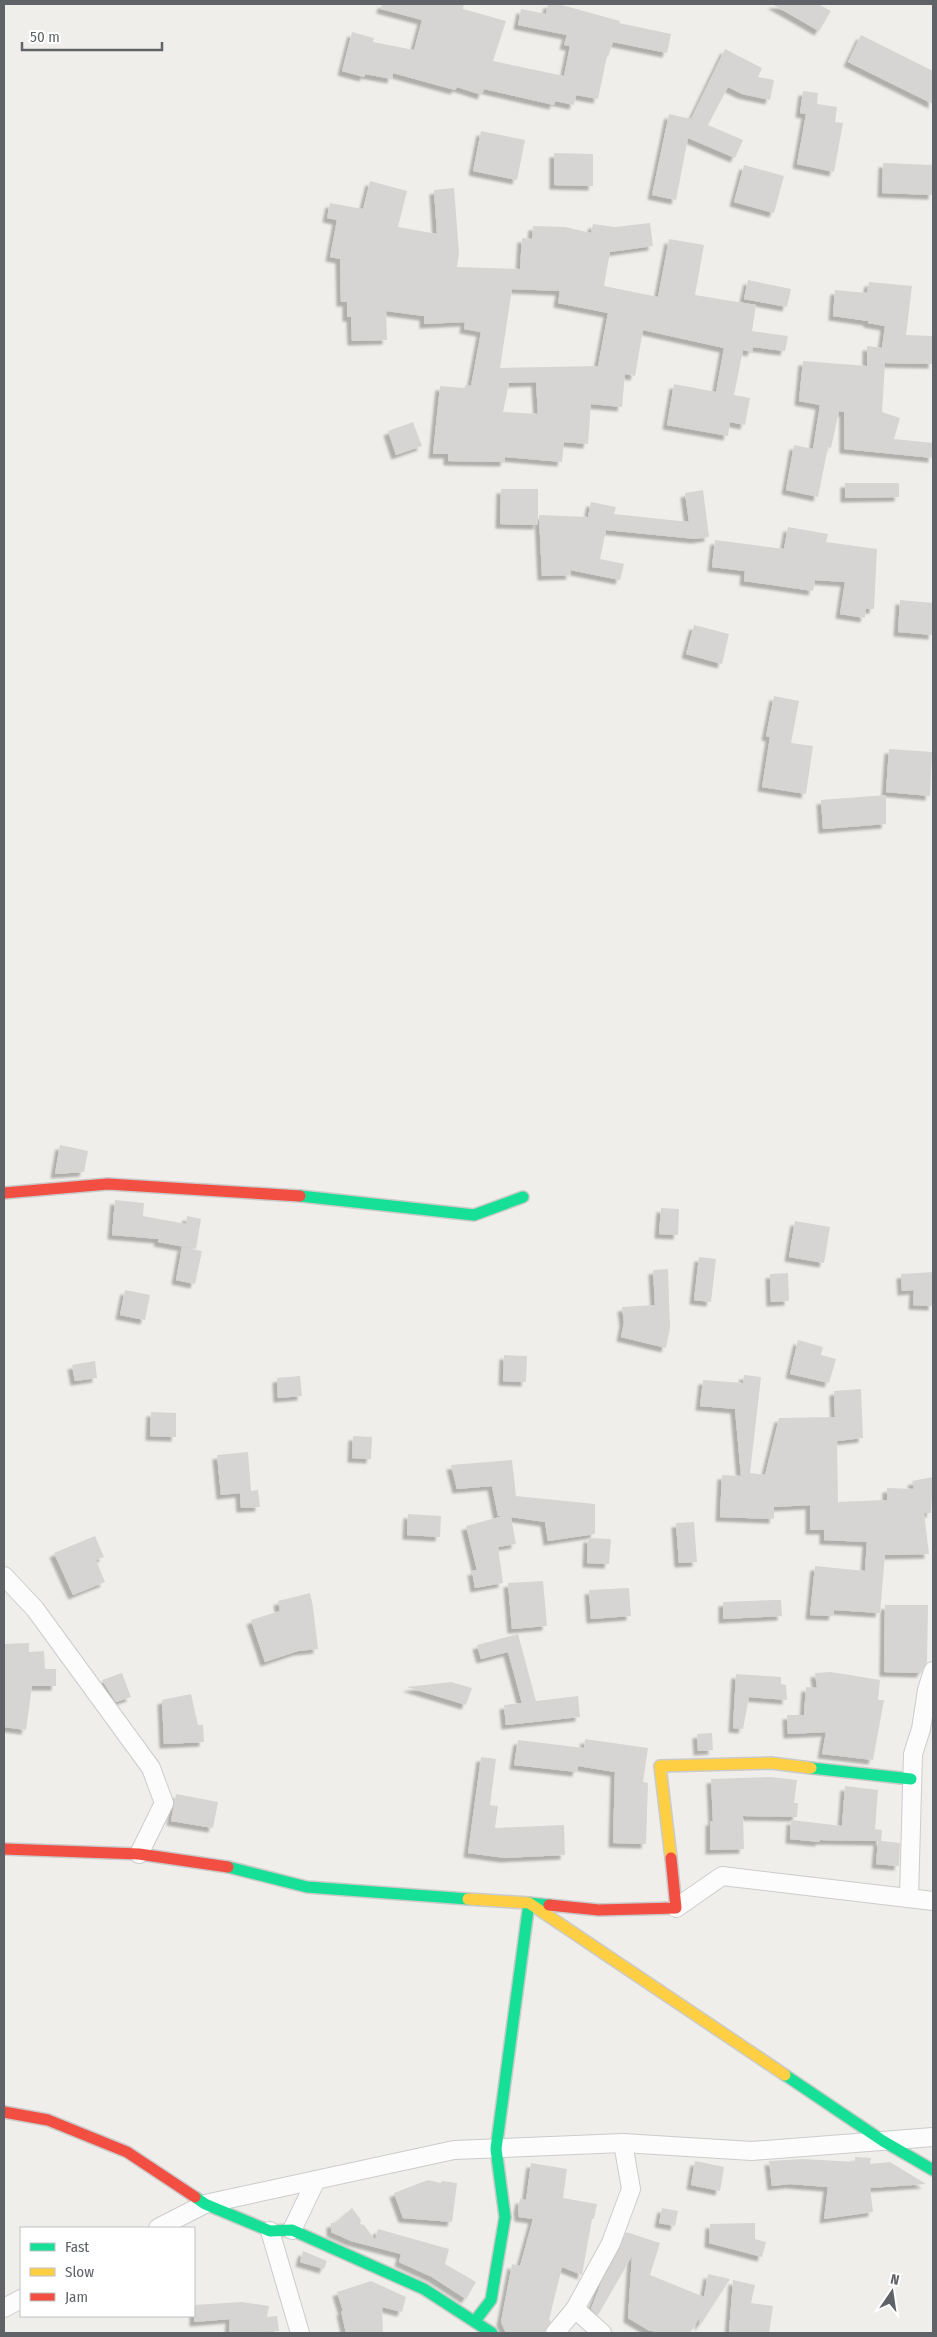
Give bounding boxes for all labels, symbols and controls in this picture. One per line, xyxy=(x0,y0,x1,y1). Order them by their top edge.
scale bar xyxy=(22,20,162,52)
text: 50 m xyxy=(30,28,60,46)
legend xyxy=(20,2227,195,2317)
text: Fast xyxy=(65,2238,89,2256)
text: Slow xyxy=(65,2263,94,2281)
north arrow xyxy=(867,2267,917,2317)
text: N xyxy=(889,2271,901,2289)
text: Jam xyxy=(65,2288,88,2306)

